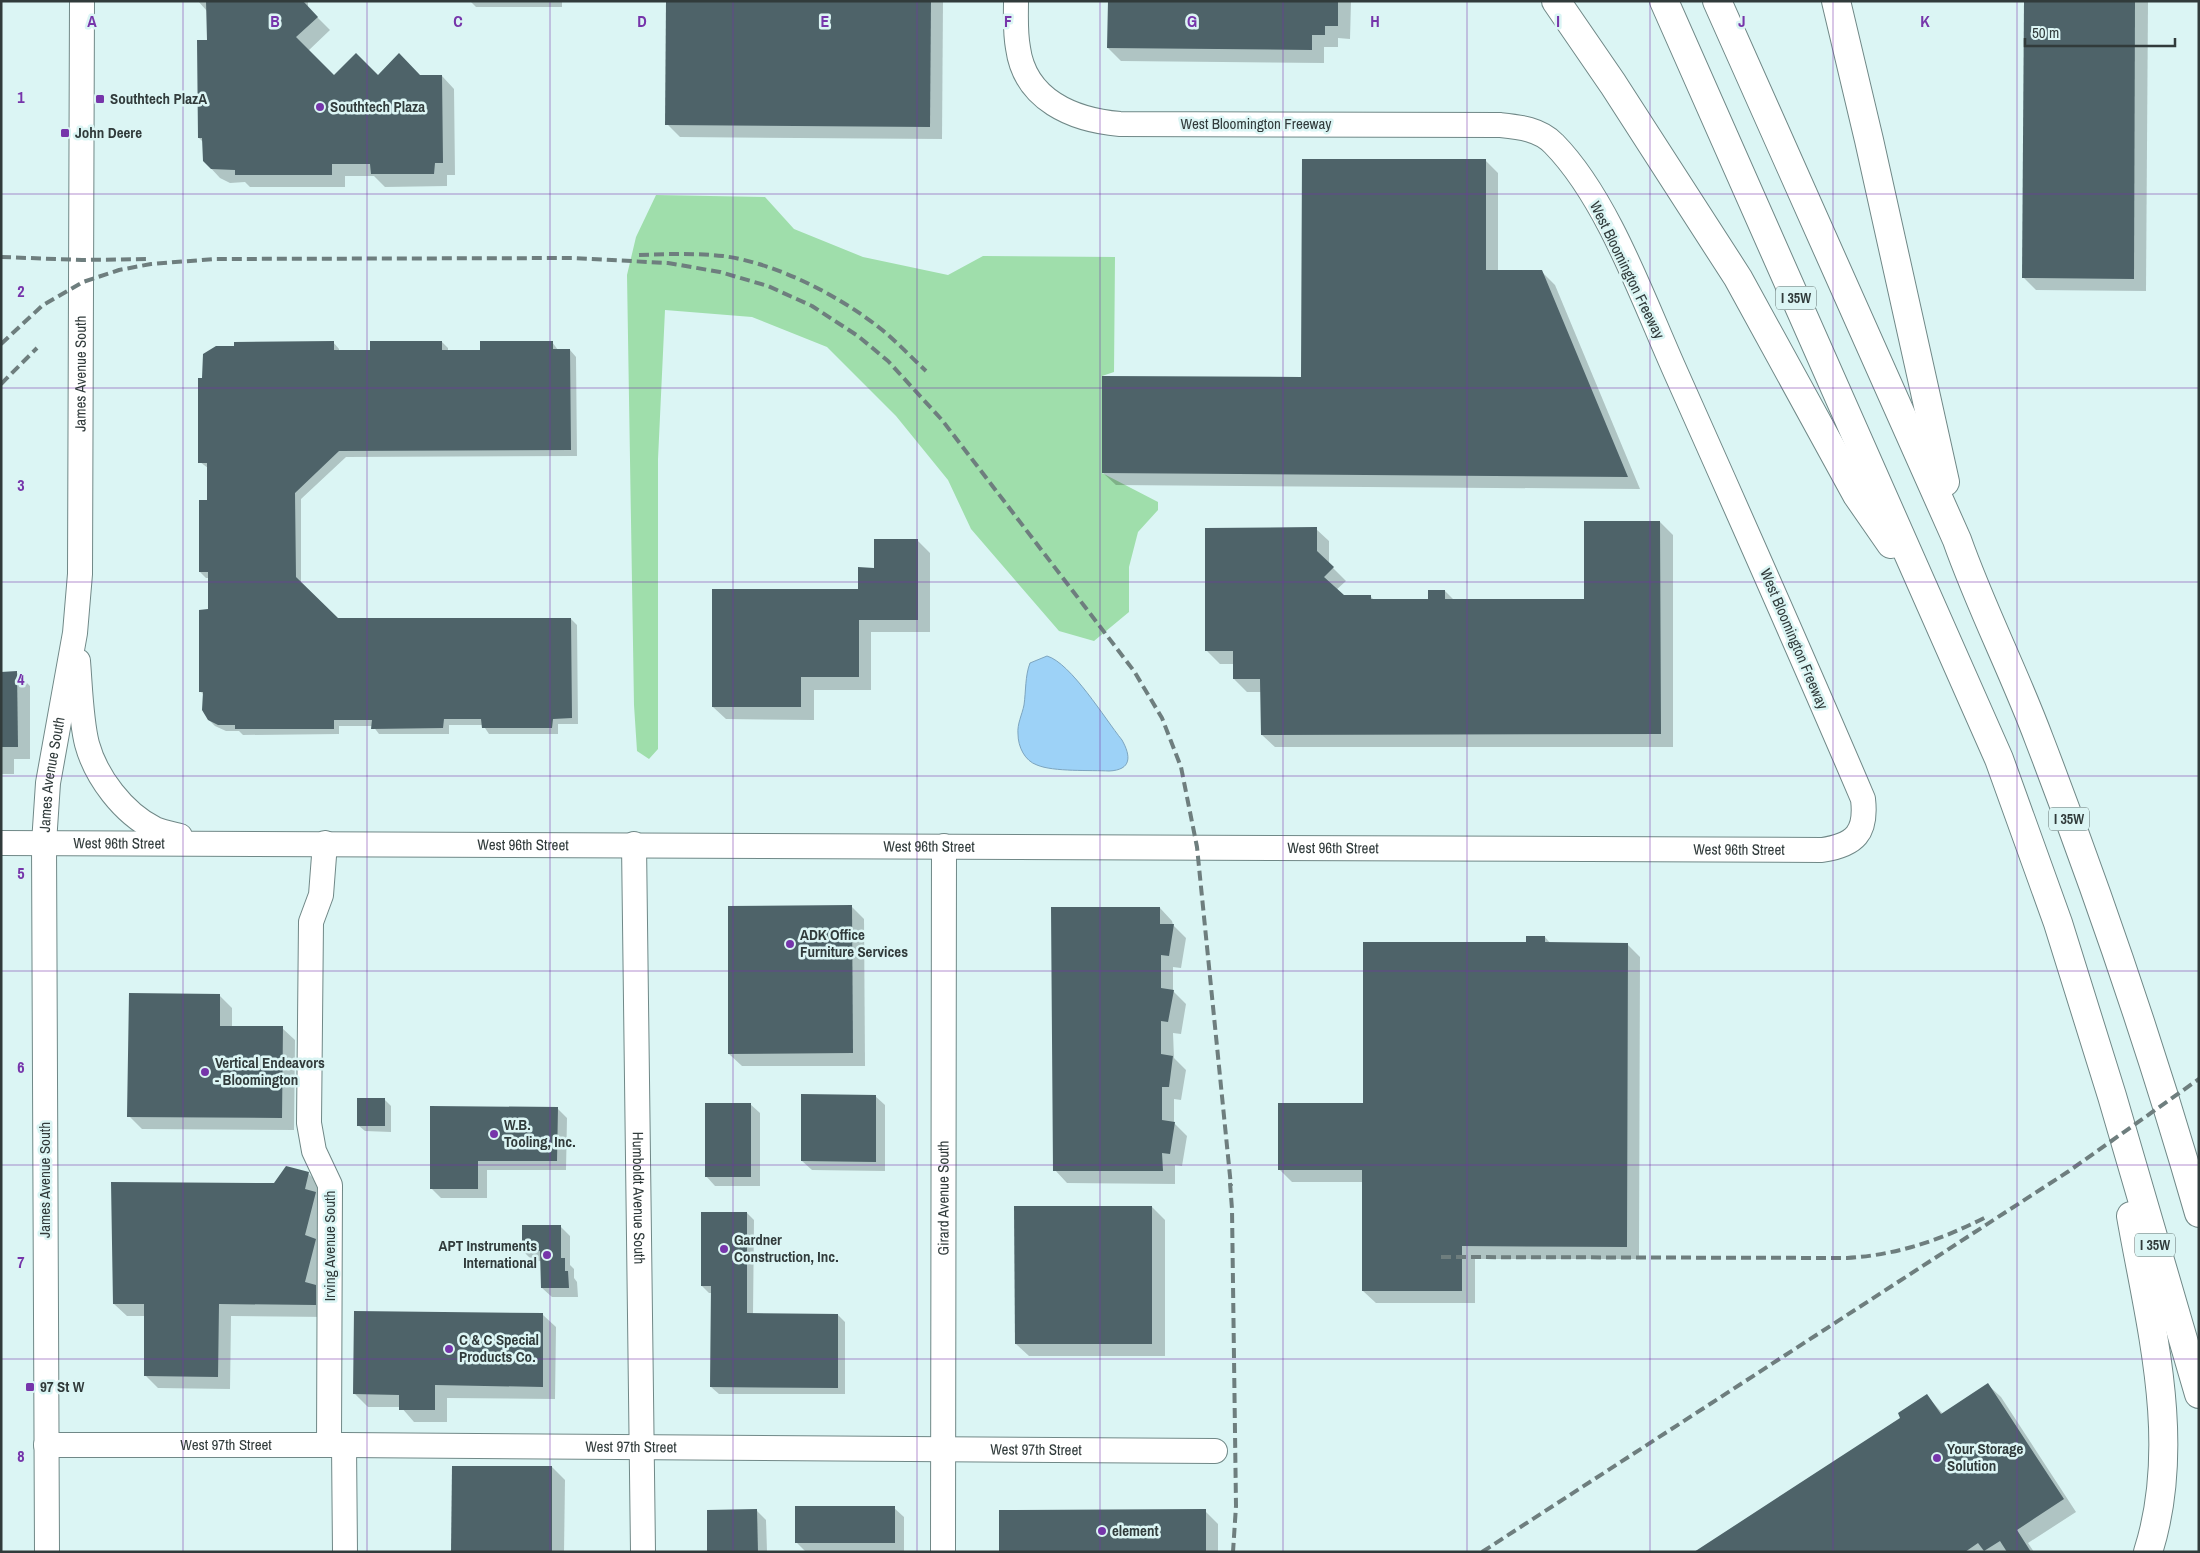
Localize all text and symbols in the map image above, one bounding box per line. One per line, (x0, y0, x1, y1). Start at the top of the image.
text: A (87, 10, 97, 32)
text: B (270, 10, 280, 32)
text: C (453, 10, 463, 32)
text: D (637, 10, 647, 32)
text: E (821, 10, 830, 32)
text: F (1004, 10, 1012, 32)
text: G (1187, 10, 1197, 32)
text: H (1370, 10, 1380, 32)
text: I (1556, 10, 1560, 32)
text: J (1738, 10, 1746, 32)
text: K (1920, 10, 1930, 32)
scale bar (2025, 15, 2175, 47)
text: 50 m (2032, 22, 2059, 43)
text: 1 (17, 86, 25, 108)
place label: Southtech PlazA (110, 88, 207, 109)
marker: Southtech PlazA (94, 93, 106, 105)
place label: Southtech Plaza (330, 96, 425, 117)
marker: Southtech Plaza (314, 101, 326, 113)
street label: West Bloomington Freeway (1181, 113, 1332, 134)
place label: John Deere (75, 122, 142, 143)
marker: John Deere (59, 127, 71, 139)
street label: West Bloomington Freeway (1585, 197, 1670, 343)
text: 2 (17, 280, 25, 302)
road number: I 35W (1776, 286, 1816, 310)
street label: James Avenue South (69, 316, 91, 432)
text: 3 (17, 474, 25, 496)
street label: West Bloomington Freeway (1755, 565, 1834, 713)
text: 4 (17, 668, 25, 690)
street label: James Avenue South (34, 715, 70, 833)
road number: I 35W (2049, 808, 2089, 831)
street label: West 96th Street (73, 832, 165, 854)
street label: West 96th Street (477, 834, 569, 855)
street label: West 96th Street (883, 835, 975, 857)
street label: West 96th Street (1287, 837, 1379, 858)
street label: West 96th Street (1693, 839, 1785, 860)
text: 5 (17, 862, 25, 884)
place label: ADK Office Furniture Services (800, 924, 908, 962)
marker: ADK Office Furniture Services (784, 938, 796, 950)
place label: Vertical Endeavors - Bloomington (215, 1052, 325, 1090)
text: 6 (17, 1056, 25, 1078)
marker: Vertical Endeavors - Bloomington (199, 1066, 211, 1078)
place label: W.B. Tooling, Inc. (504, 1114, 576, 1152)
street label: James Avenue South (34, 1122, 55, 1238)
marker: W.B. Tooling, Inc. (488, 1128, 500, 1140)
street label: Humboldt Avenue South (628, 1132, 650, 1264)
street label: Girard Avenue South (932, 1141, 954, 1255)
street label: Irving Avenue South (319, 1191, 340, 1301)
place label: Gardner Construction, Inc. (734, 1229, 839, 1267)
road number: I 35W (2135, 1234, 2175, 1256)
place label: APT Instruments International (439, 1235, 537, 1273)
marker: Gardner Construction, Inc. (718, 1243, 730, 1255)
marker: APT Instruments International (541, 1249, 553, 1261)
text: 7 (17, 1251, 25, 1273)
place label: C & C Special Products Co. (459, 1329, 539, 1367)
marker: C & C Special Products Co. (443, 1343, 455, 1355)
place label: 97 St W (40, 1376, 85, 1397)
marker: 97 St W (24, 1381, 36, 1393)
street label: West 97th Street (180, 1434, 272, 1455)
street label: West 97th Street (585, 1436, 677, 1457)
street label: West 97th Street (990, 1438, 1082, 1460)
place label: Your Storage Solution (1947, 1438, 2023, 1476)
text: 8 (17, 1445, 25, 1467)
marker: Your Storage Solution (1931, 1452, 1943, 1464)
place label: element (1112, 1520, 1159, 1541)
marker: element (1096, 1525, 1108, 1537)

